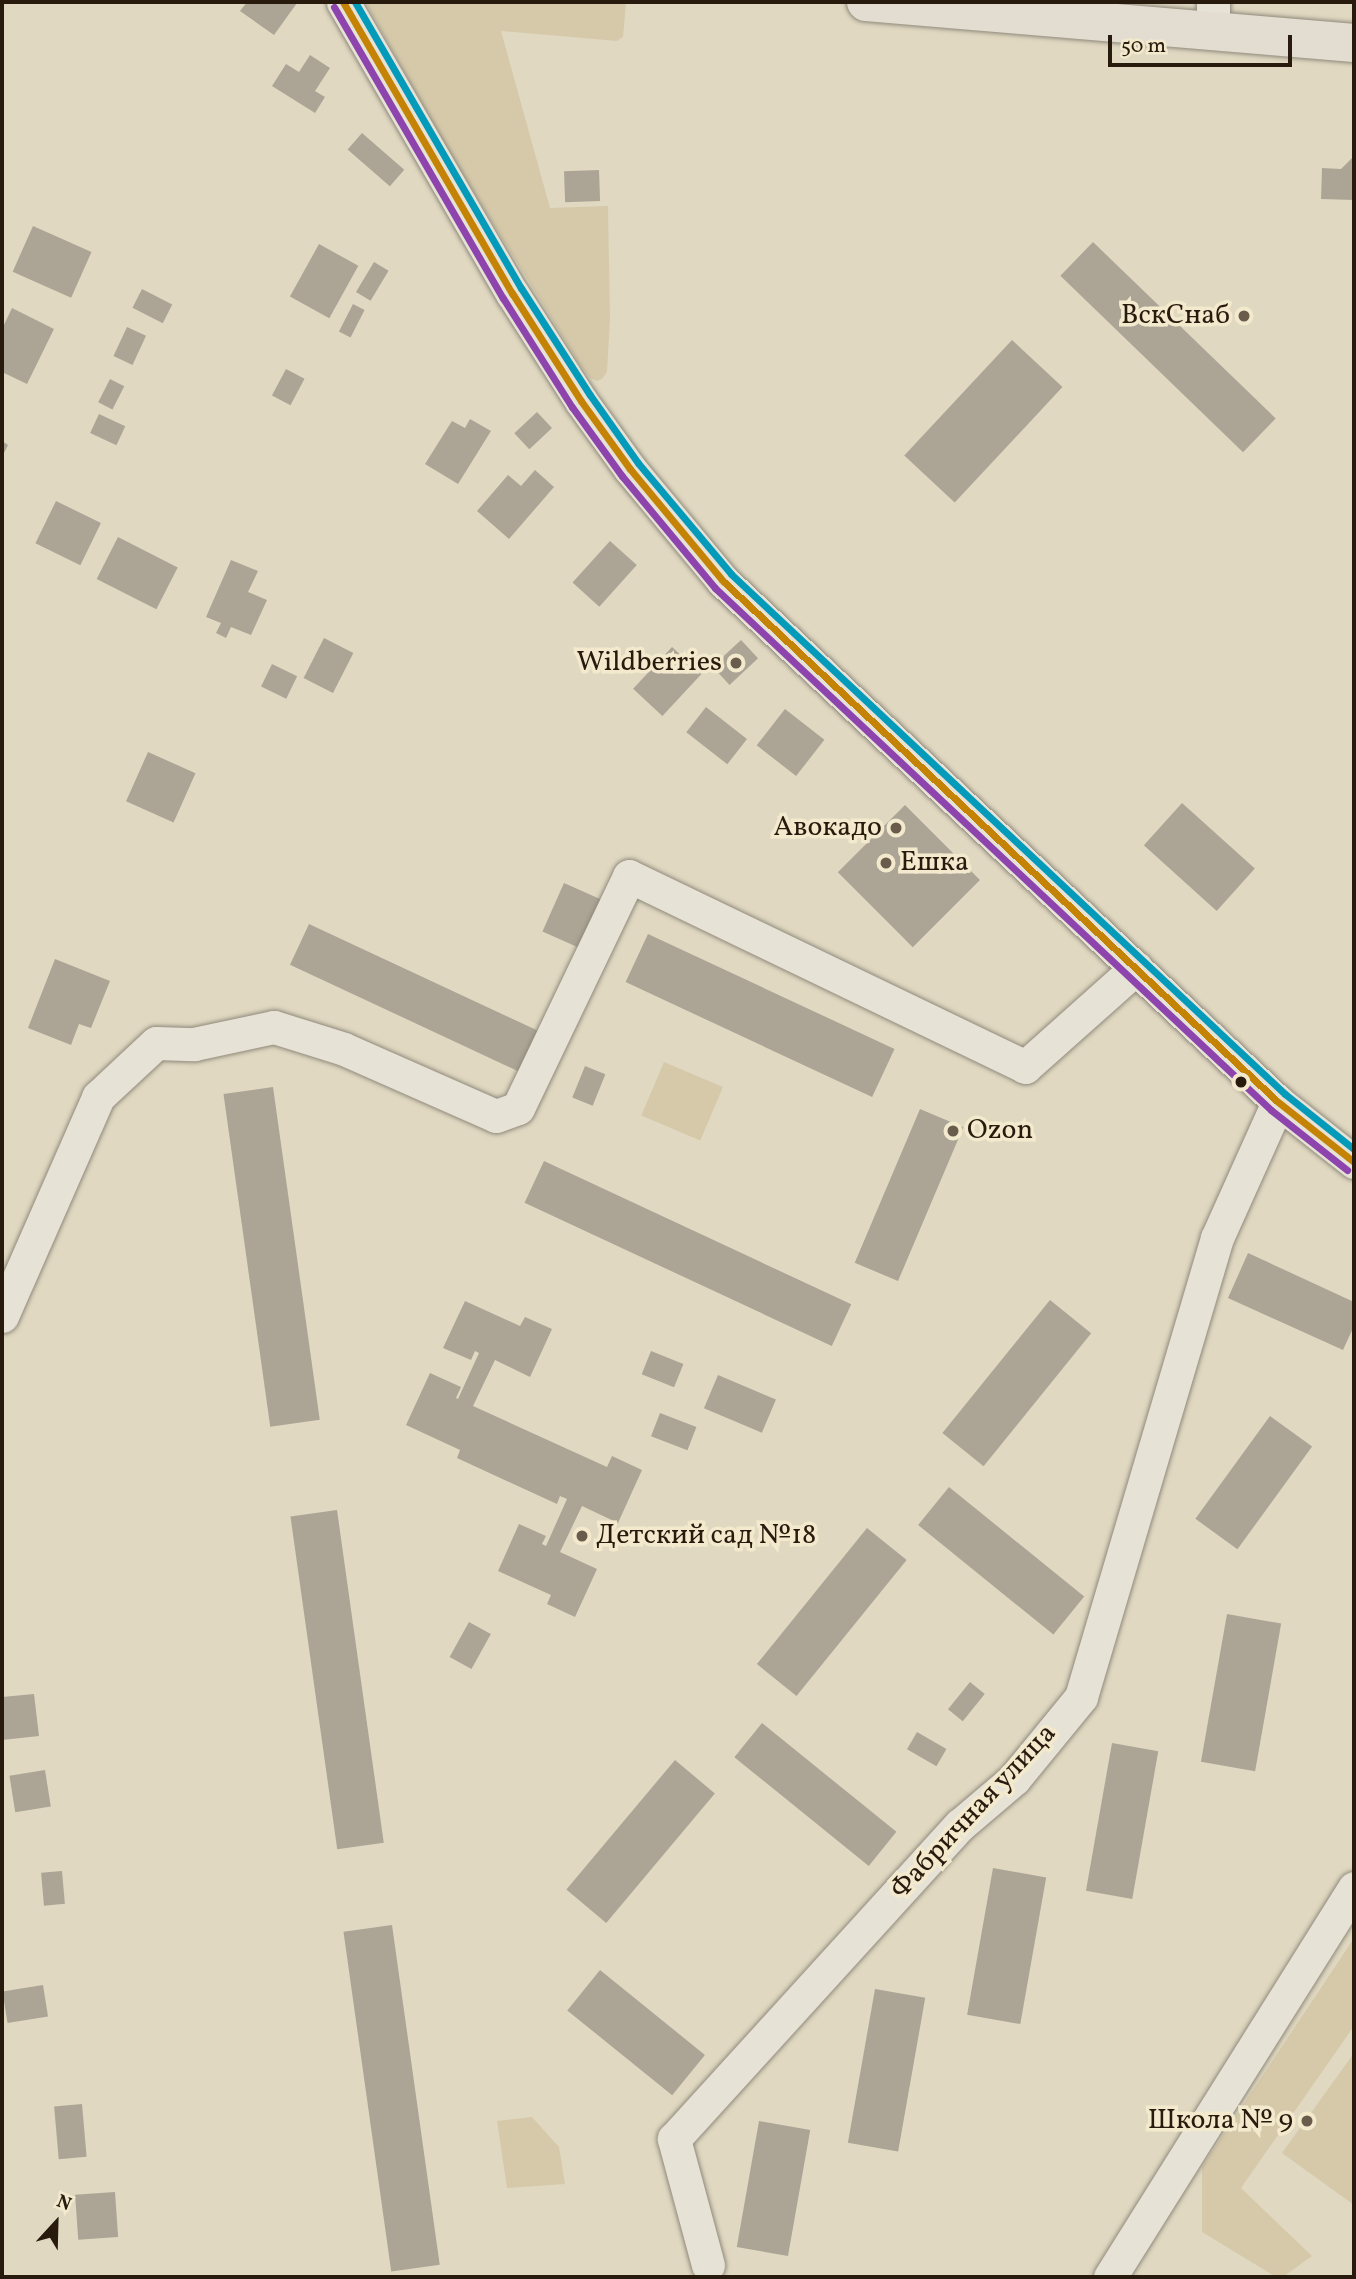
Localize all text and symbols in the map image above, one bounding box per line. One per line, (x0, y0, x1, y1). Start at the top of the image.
scale bar (1111, 21, 1295, 65)
text: 50 m (1121, 32, 1166, 61)
place label: ВскСнаб (1121, 299, 1230, 333)
marker: ВскСнаб (1236, 308, 1252, 324)
place label: Wildberries (576, 646, 722, 680)
marker: Wildberries (728, 655, 744, 671)
place label: Авокадо (774, 811, 882, 845)
marker: Авокадо (888, 820, 904, 836)
place label: Ешка (900, 846, 969, 880)
marker: Ешка (878, 855, 894, 871)
unlabelled marker (1234, 1075, 1248, 1089)
place label: Ozon (967, 1114, 1033, 1148)
marker: Ozon (945, 1123, 961, 1139)
place label: Детский сад №18 (596, 1519, 816, 1553)
marker: Детский сад №18 (574, 1528, 590, 1544)
street label: Фабричная улица (884, 1717, 1064, 1907)
place label: Школа № 9 (1148, 2104, 1293, 2138)
marker: Школа № 9 (1299, 2113, 1315, 2129)
north arrow (21, 2188, 91, 2258)
text: N (53, 2189, 75, 2218)

